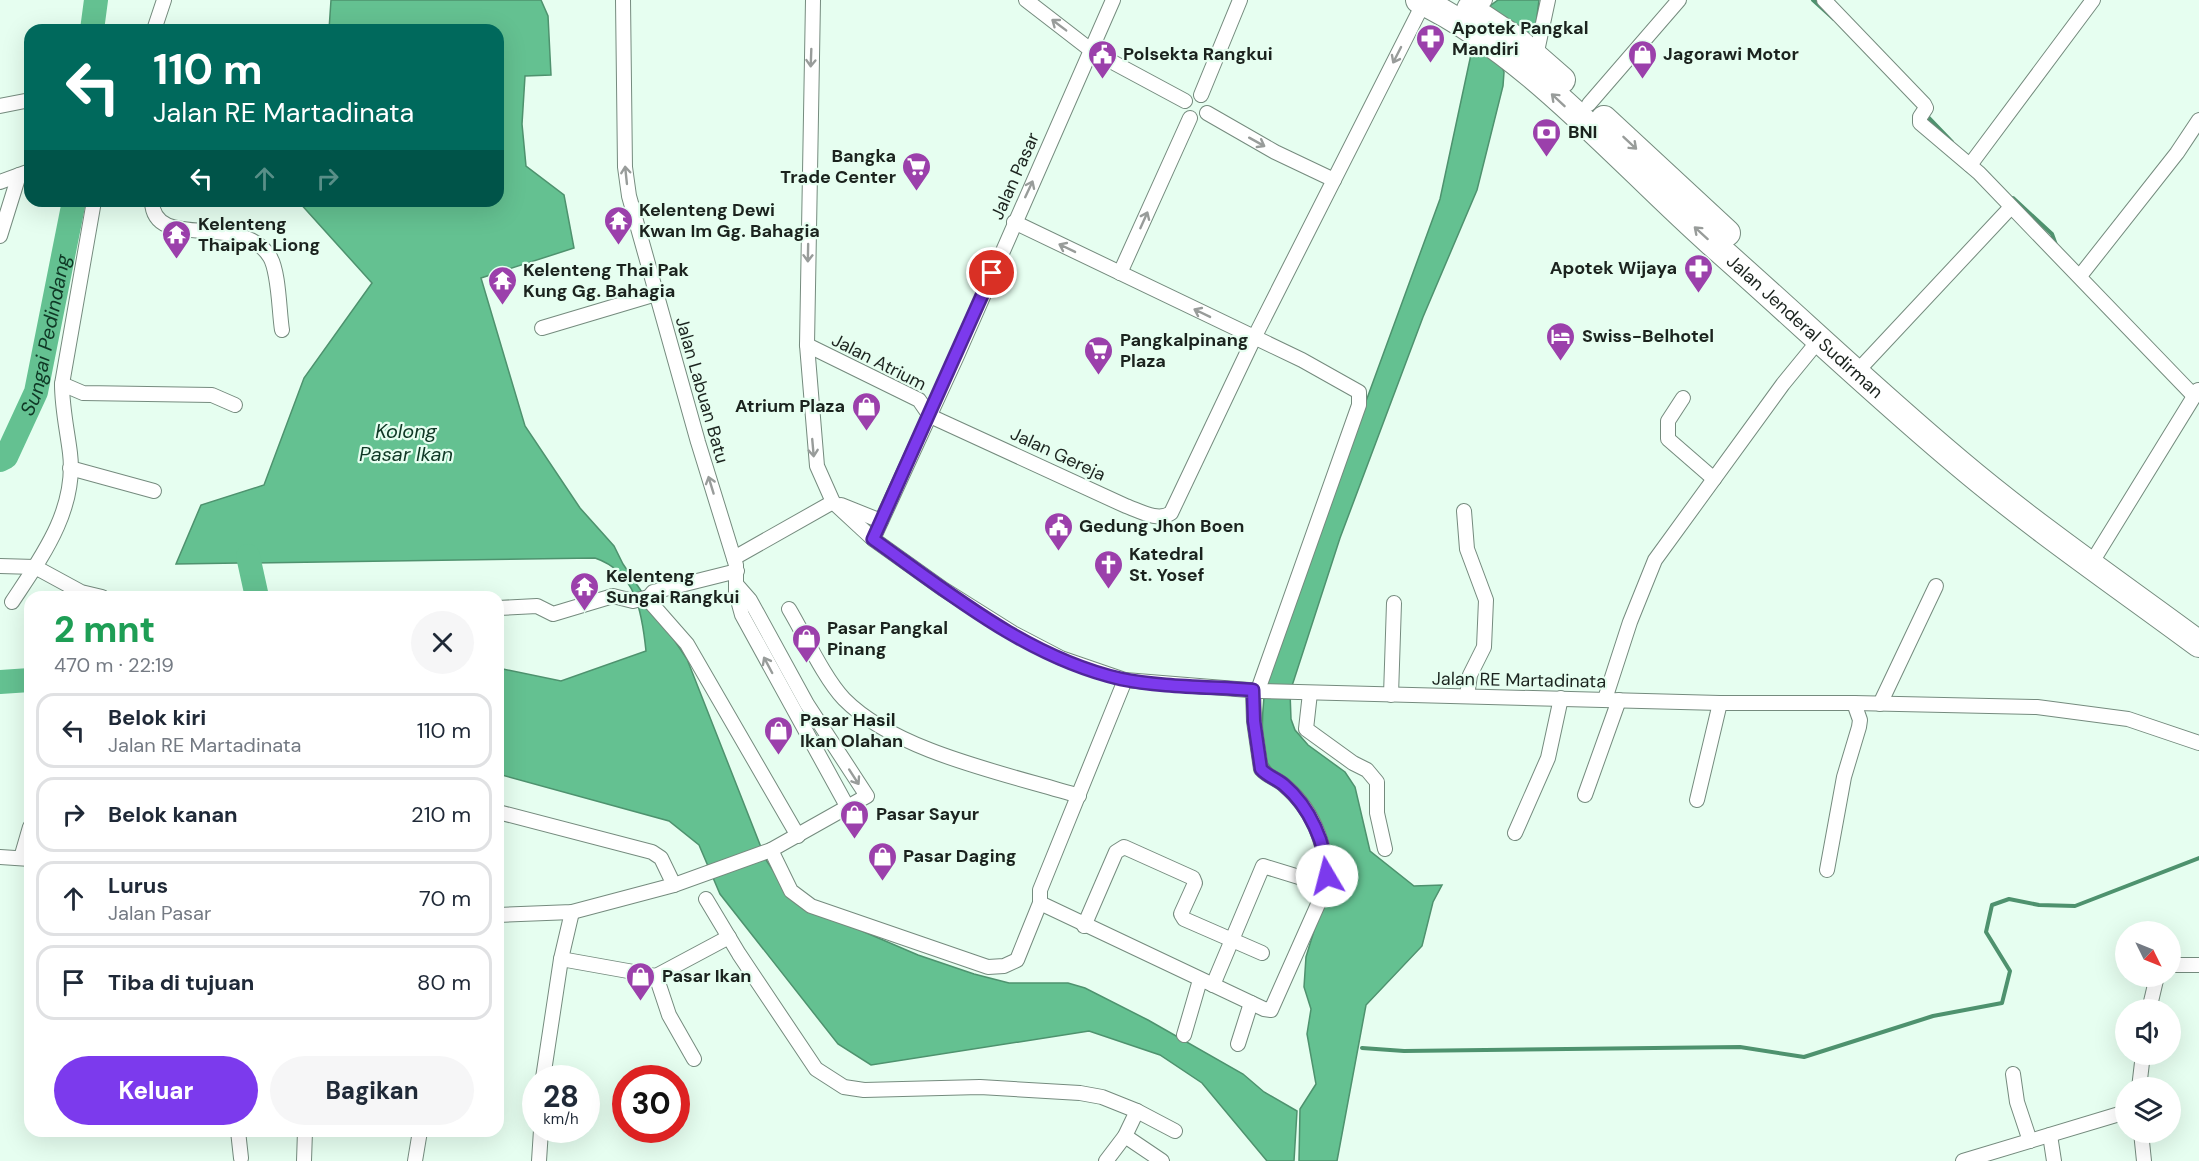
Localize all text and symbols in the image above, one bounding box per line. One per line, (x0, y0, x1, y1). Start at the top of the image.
place label: Apotek Pangkal Mandiri (1452, 16, 1588, 61)
one-way arrow (1051, 19, 1067, 32)
pharmacy icon: Apotek Pangkal Mandiri (1415, 22, 1447, 64)
public building icon: Polsekta Rangkui (1086, 38, 1118, 80)
shop icon: Jagorawi Motor (1626, 38, 1658, 80)
text: 110 m (153, 42, 263, 97)
place label: Polsekta Rangkui (1123, 42, 1273, 66)
place label: Jagorawi Motor (1663, 42, 1799, 66)
one-way arrow (1391, 45, 1403, 63)
icon: left (54, 48, 132, 126)
one-way arrow (805, 48, 817, 68)
one-way arrow (1551, 93, 1566, 107)
text: Jalan RE Martadinata (153, 95, 414, 130)
bank icon: BNI (1531, 116, 1563, 158)
place label: BNI (1568, 120, 1598, 144)
street label: Jalan Pasar (985, 128, 1045, 223)
one-way arrow (1623, 136, 1638, 150)
one-way arrow (1248, 137, 1266, 148)
place label: Bangka Trade Center (780, 144, 896, 189)
supermarket icon: Bangka Trade Center (901, 150, 933, 192)
icon: left (185, 162, 218, 195)
icon: ahead (248, 162, 281, 195)
icon: right (311, 162, 344, 195)
one-way arrow (620, 166, 631, 186)
one-way arrow (1024, 180, 1035, 199)
place label: Kelenteng Dewi Kwan Im Gg. Bahagia (639, 198, 820, 243)
temple icon: Kelenteng Dewi Kwan Im Gg. Bahagia (602, 204, 634, 246)
one-way arrow (1139, 211, 1150, 229)
place label: Kelenteng Thaipak Liong (198, 212, 320, 257)
temple icon: Kelenteng Thaipak Liong (161, 218, 193, 260)
one-way arrow (1694, 226, 1709, 240)
one-way arrow (1059, 241, 1077, 253)
one-way arrow (802, 243, 813, 263)
pin (966, 247, 1017, 298)
street label: Jalan Jenderal Sudirman (1721, 249, 1888, 404)
water label: Sungai Pedindang (14, 251, 76, 420)
pharmacy icon: Apotek Wijaya (1682, 252, 1714, 294)
icon: arrive (975, 256, 1008, 289)
place label: Apotek Wijaya (1550, 256, 1677, 280)
place label: Kelenteng Thai Pak Kung Gg. Bahagia (523, 258, 690, 303)
temple icon: Kelenteng Thai Pak Kung Gg. Bahagia (486, 264, 518, 306)
one-way arrow (1194, 306, 1212, 318)
street label: Jalan Labuan Batu (670, 314, 734, 466)
hotel icon: Swiss-Belhotel (1545, 320, 1577, 362)
place label: Swiss-Belhotel (1582, 324, 1714, 348)
street label: Jalan Atrium (828, 328, 930, 396)
place label: Pangkalpinang Plaza (1120, 328, 1248, 373)
supermarket icon: Pangkalpinang Plaza (1083, 334, 1115, 376)
shop icon: Atrium Plaza (850, 390, 882, 432)
place label: Atrium Plaza (735, 394, 845, 418)
water label: Kolong Pasar Ikan (359, 418, 453, 467)
street label: Jalan Gereja (1007, 422, 1109, 486)
one-way arrow (808, 438, 819, 458)
one-way arrow (705, 476, 716, 495)
public building icon: Gedung Jhon Boen (1042, 510, 1074, 552)
place label: Gedung Jhon Boen (1079, 514, 1244, 538)
place label: Katedral St. Yosef (1129, 542, 1204, 587)
church icon: Katedral St. Yosef (1092, 548, 1124, 590)
place label: Kelenteng Sungai Rangkui (606, 564, 739, 609)
temple icon: Kelenteng Sungai Rangkui (569, 570, 601, 612)
text: 2 mnt (54, 606, 155, 653)
button: close (411, 611, 474, 674)
place label: Pasar Pangkal Pinang (827, 616, 948, 661)
shop icon: Pasar Pangkal Pinang (790, 622, 822, 664)
text: 470 m · 22:19 (54, 652, 174, 678)
one-way arrow (762, 657, 773, 675)
street label: Jalan RE Martadinata (1432, 666, 1606, 694)
text: Belok kiri (108, 703, 206, 732)
place label: Pasar Hasil Ikan Olahan (800, 708, 903, 753)
icon: left (57, 714, 90, 747)
shop icon: Pasar Hasil Ikan Olahan (763, 714, 795, 756)
text: 110 m (417, 716, 471, 745)
text: Jalan RE Martadinata (108, 732, 302, 758)
one-way arrow (849, 768, 861, 785)
icon: right (57, 798, 90, 831)
shop icon: Pasar Sayur (839, 798, 871, 840)
text: Belok kanan (108, 800, 238, 829)
text: 210 m (411, 800, 471, 829)
place label: Pasar Sayur (876, 802, 979, 826)
shop icon: Pasar Daging (866, 840, 898, 882)
place label: Pasar Daging (903, 844, 1017, 868)
position arrow (1295, 844, 1359, 908)
text: Lurus (108, 871, 168, 900)
icon: ahead (57, 882, 90, 915)
text: 70 m (419, 884, 471, 913)
text: Jalan Pasar (108, 900, 211, 926)
north arrow (2115, 921, 2181, 987)
map controls (2115, 921, 2181, 1143)
shop icon: Pasar Ikan (625, 960, 657, 1002)
place label: Pasar Ikan (662, 964, 751, 988)
icon: arrive (57, 966, 90, 999)
text: Tiba di tujuan (108, 968, 254, 997)
text: 80 m (417, 968, 471, 997)
button: sound (2115, 999, 2181, 1065)
button: Keluar (54, 1056, 258, 1125)
button: Bagikan (270, 1056, 474, 1125)
speed limit sign: 30 (612, 1065, 690, 1143)
text: 28 (543, 1077, 579, 1116)
button: layers (2115, 1077, 2181, 1143)
text: km/h (543, 1109, 579, 1129)

